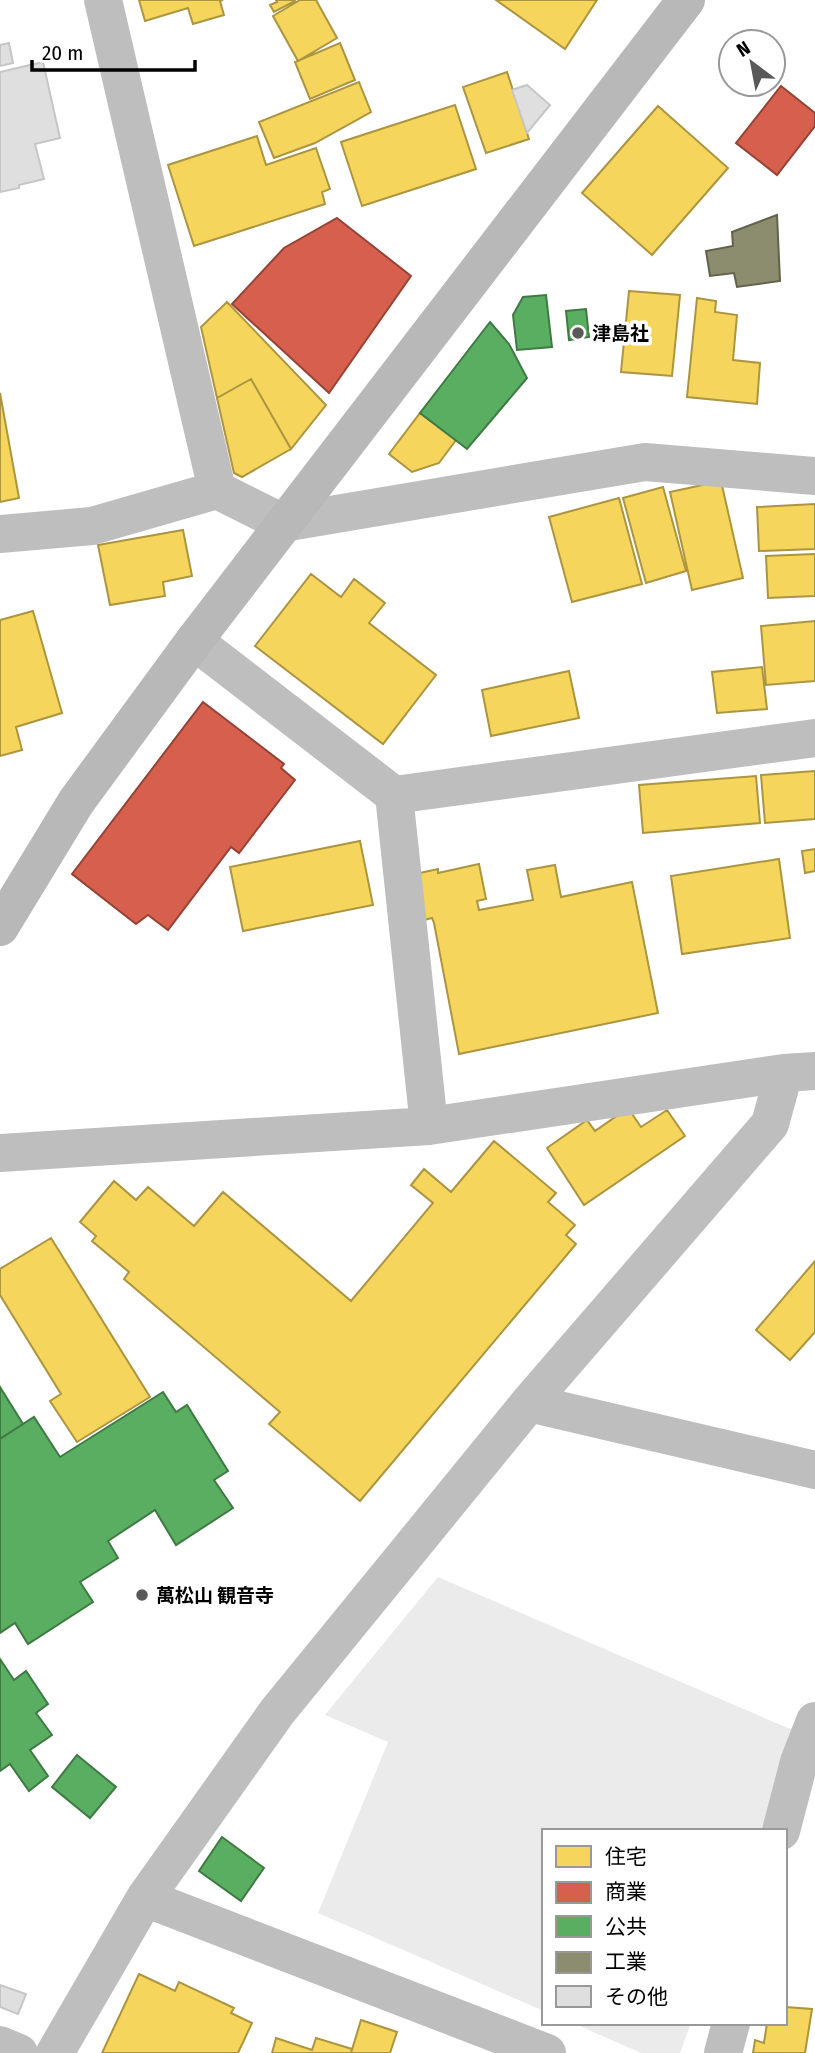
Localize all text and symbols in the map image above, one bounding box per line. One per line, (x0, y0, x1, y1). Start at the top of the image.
scale bar (32, 28, 194, 72)
north arrow (717, 28, 787, 98)
text: N (732, 36, 754, 62)
text: 20 m (42, 40, 83, 66)
place label: 津島社 (592, 322, 649, 345)
marker: 津島社 (570, 325, 586, 341)
place label: 萬松山 観音寺 (156, 1584, 274, 1607)
marker: 萬松山 観音寺 (134, 1587, 150, 1603)
legend (542, 1829, 787, 2025)
text: 住宅 (605, 1844, 647, 1870)
text: 商業 (605, 1879, 647, 1905)
text: 公共 (605, 1914, 647, 1940)
text: 工業 (605, 1949, 647, 1975)
text: その他 (605, 1984, 668, 2010)

